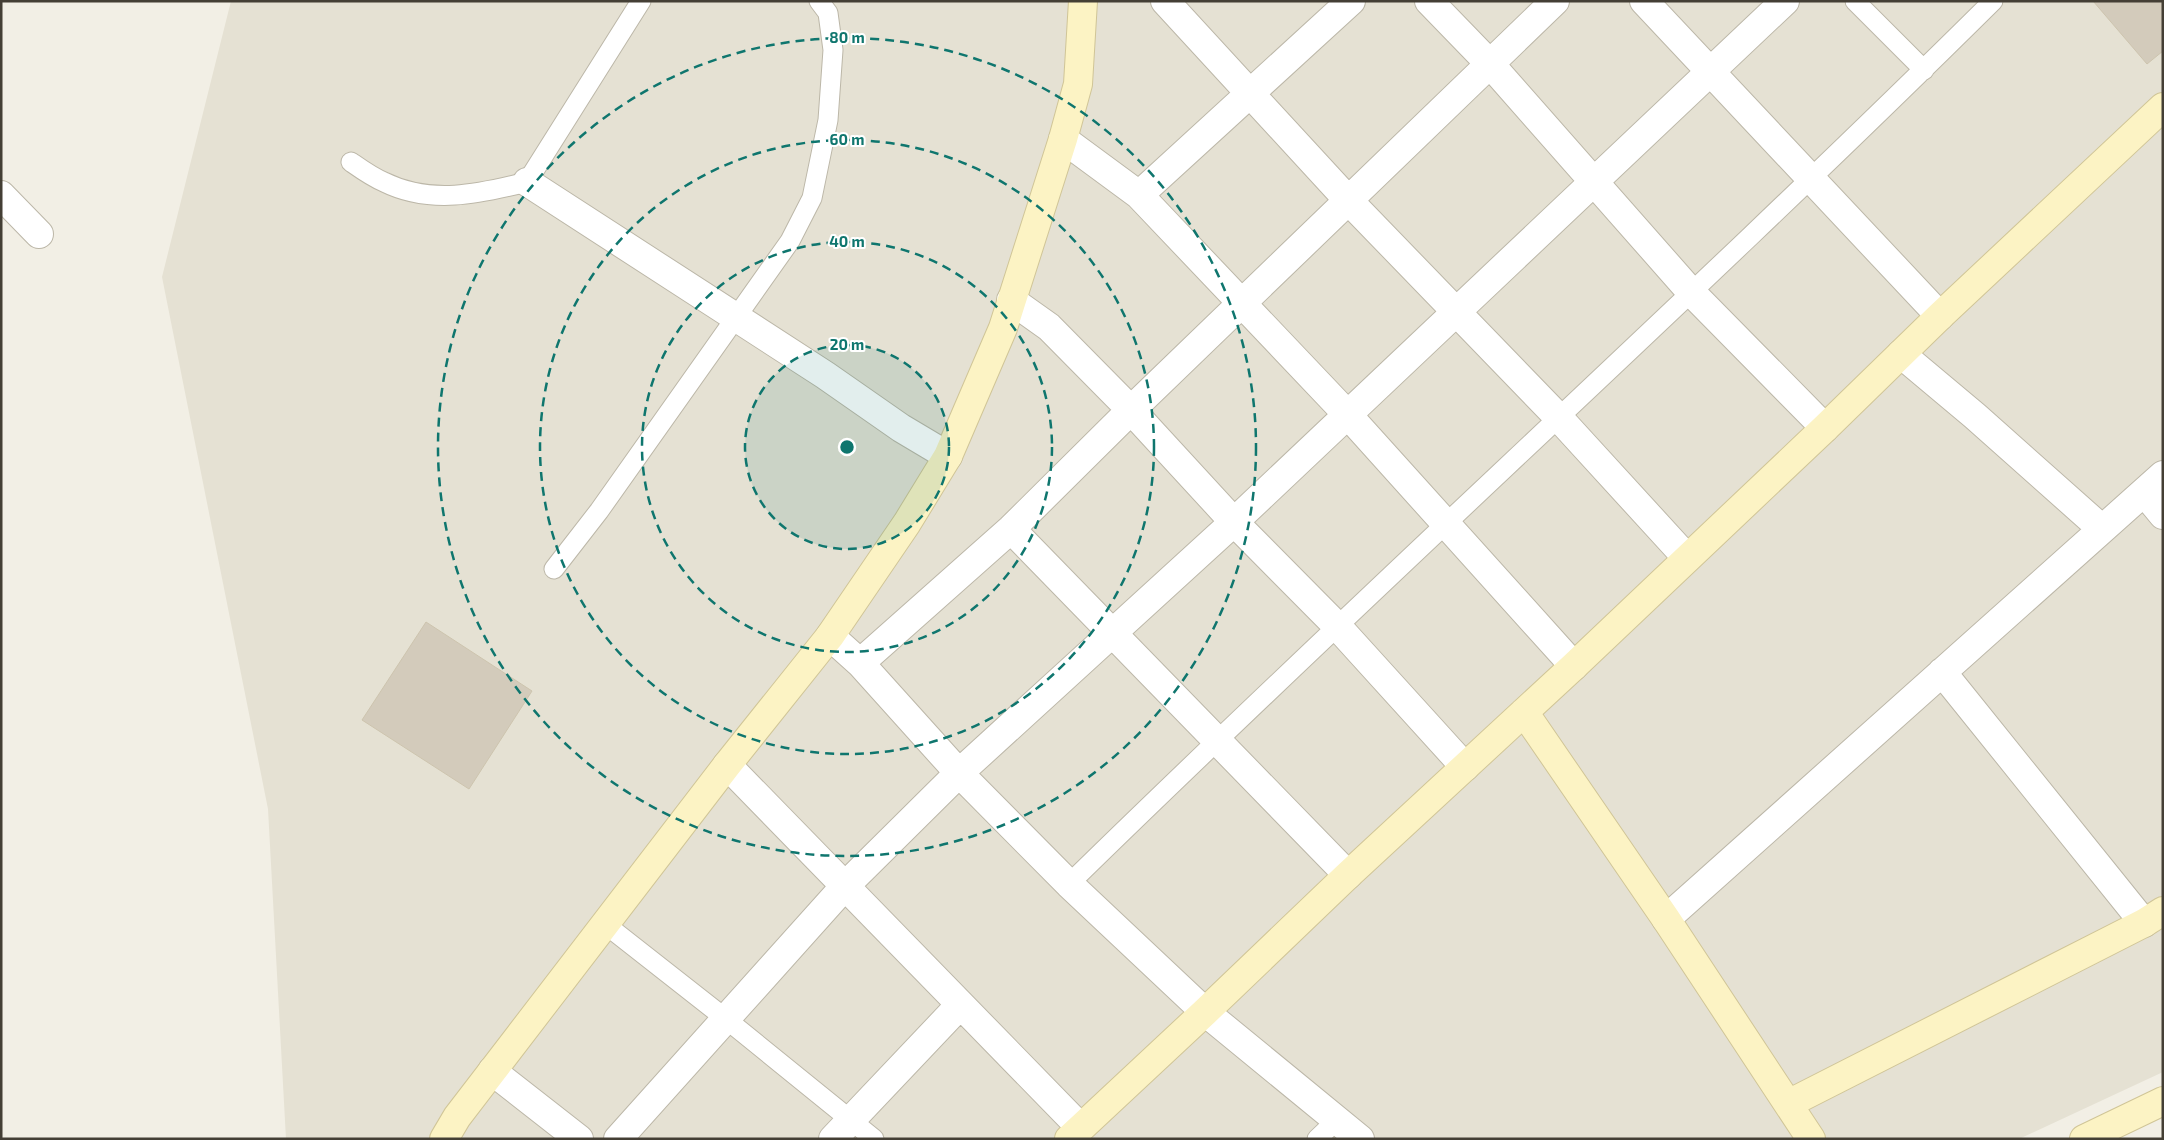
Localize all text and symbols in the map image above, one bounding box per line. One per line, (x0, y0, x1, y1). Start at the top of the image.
text: 80 m (829, 28, 865, 46)
text: 60 m (830, 130, 864, 148)
text: 40 m (829, 232, 865, 250)
text: 20 m (830, 335, 864, 353)
centre of rings (838, 438, 856, 456)

